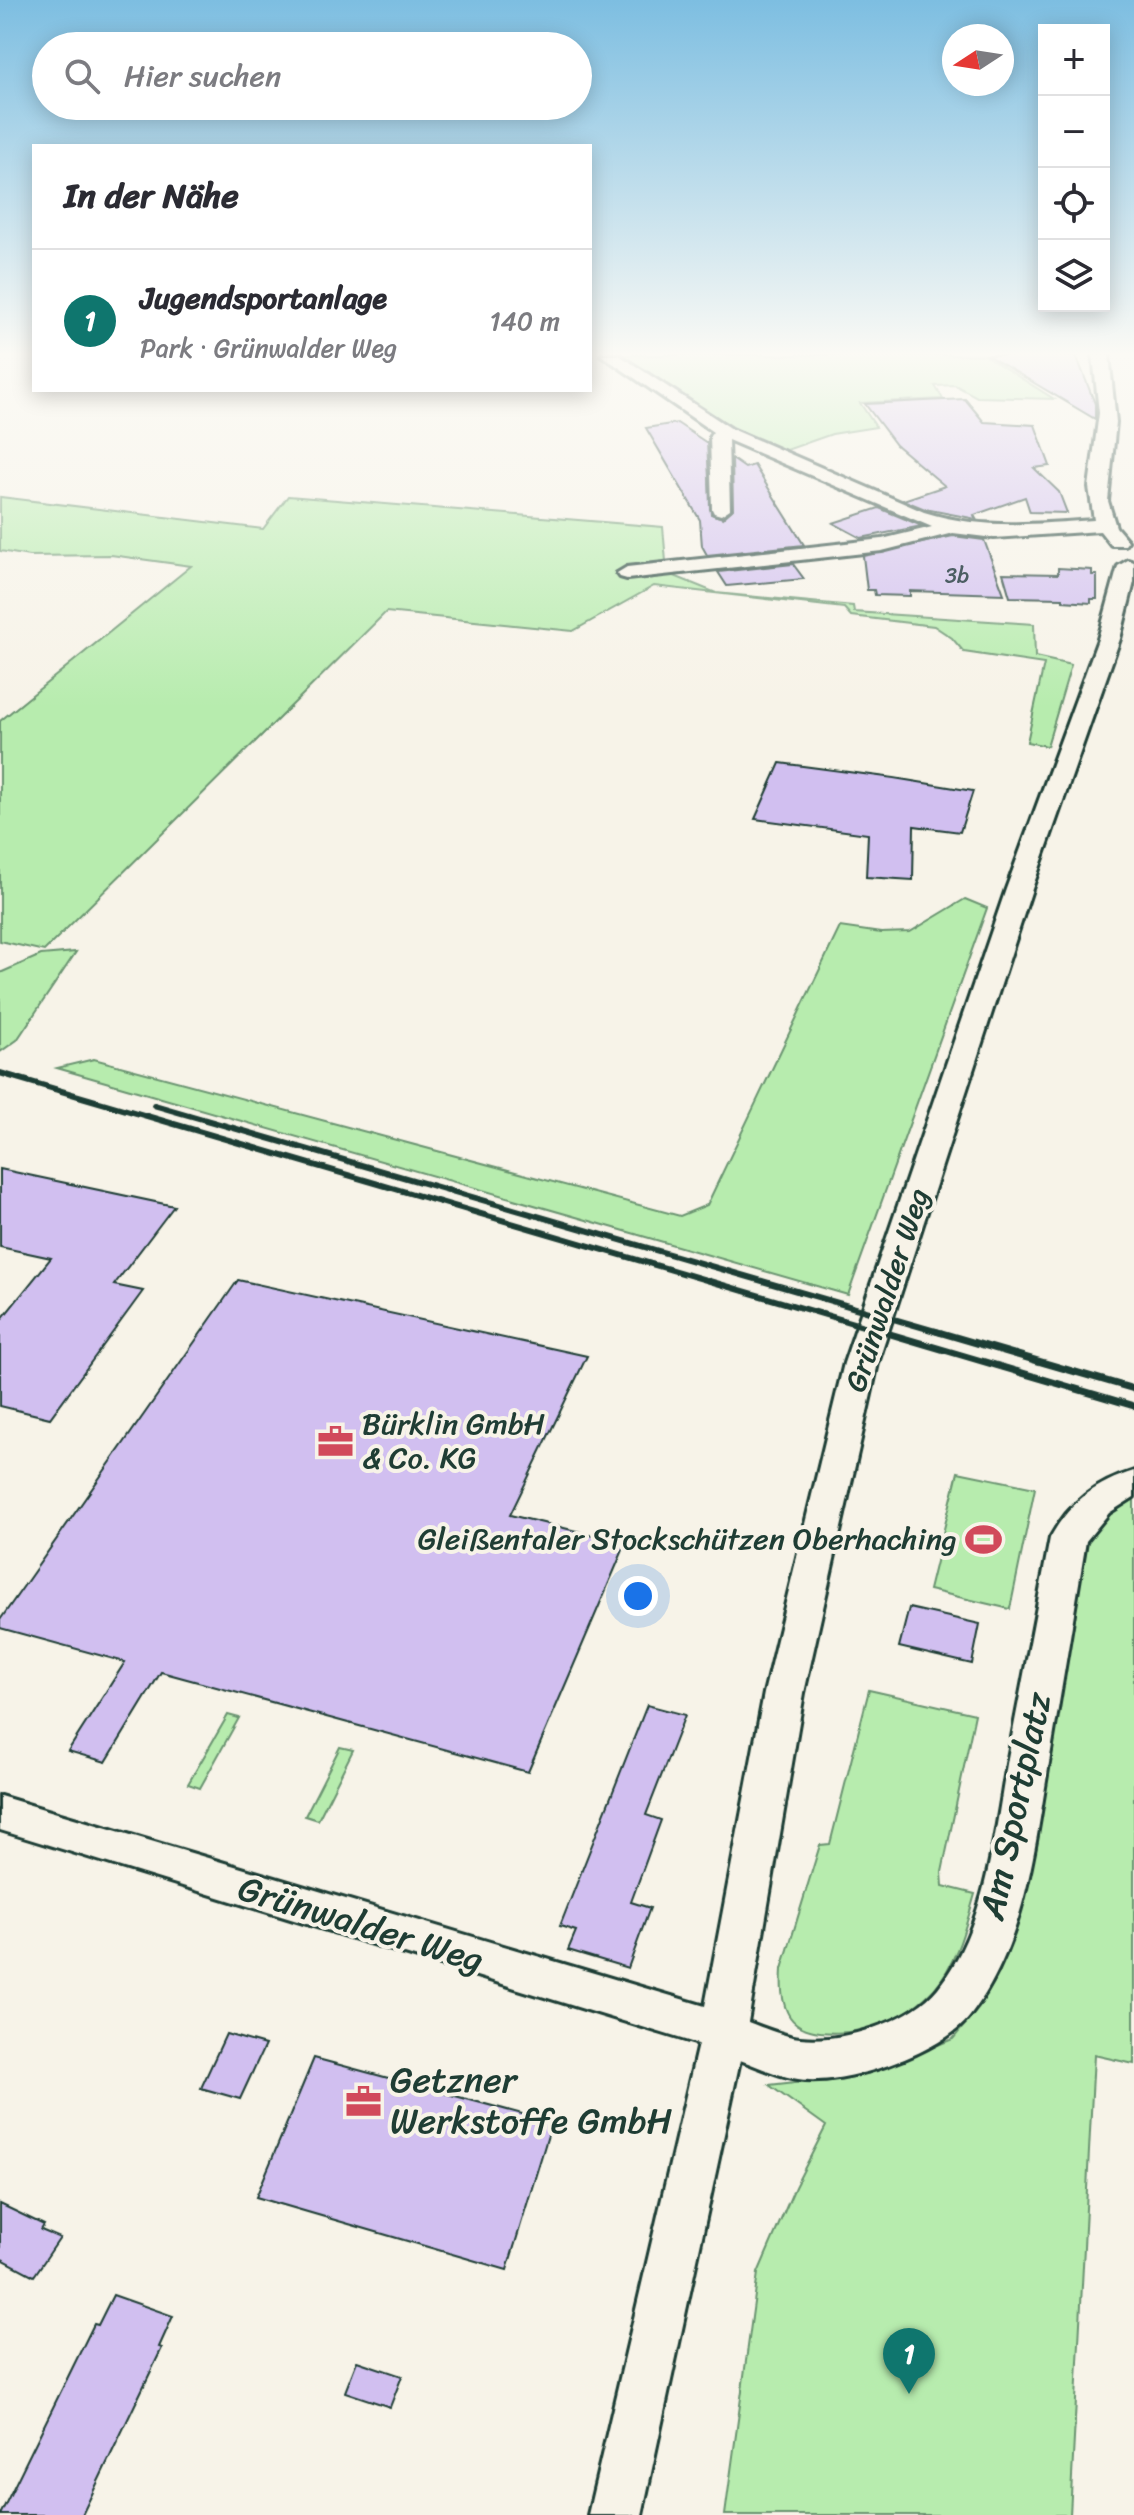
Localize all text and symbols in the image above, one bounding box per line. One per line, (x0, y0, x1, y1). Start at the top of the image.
north arrow (942, 24, 1014, 96)
map controls (1038, 24, 1110, 312)
button: + (1038, 24, 1110, 96)
search box (32, 32, 592, 120)
text: Hier suchen (124, 49, 281, 103)
icon: search (60, 54, 104, 98)
button: − (1038, 96, 1110, 168)
text: In der Nähe (64, 166, 239, 226)
button: locate (1038, 168, 1110, 240)
button: layers (1038, 240, 1110, 312)
text: Jugendsportanlage (140, 271, 387, 325)
text: 1 (84, 298, 96, 344)
text: 140 m (489, 298, 560, 344)
text: Park · Grünwalder Weg (140, 325, 397, 371)
house number: 3b (945, 556, 969, 595)
street label: Grünwalder Weg (829, 1181, 945, 1399)
place label: Bürklin GmbH & Co. KG (362, 1397, 545, 1485)
office icon: Bürklin GmbH & Co. KG (317, 1422, 355, 1460)
place label: Gleißentaler Stockschützen Oberhaching (418, 1512, 957, 1566)
sports icon: Gleißentaler Stockschützen Oberhaching (964, 1520, 1002, 1558)
your location (618, 1576, 658, 1616)
street label: Am Sportplatz (959, 1685, 1071, 1927)
street label: Grünwalder Weg (230, 1856, 492, 1992)
place label: Getzner Werkstoffe GmbH (390, 2048, 673, 2153)
office icon: Getzner Werkstoffe GmbH (345, 2082, 383, 2120)
pin: 1 (883, 2328, 935, 2394)

